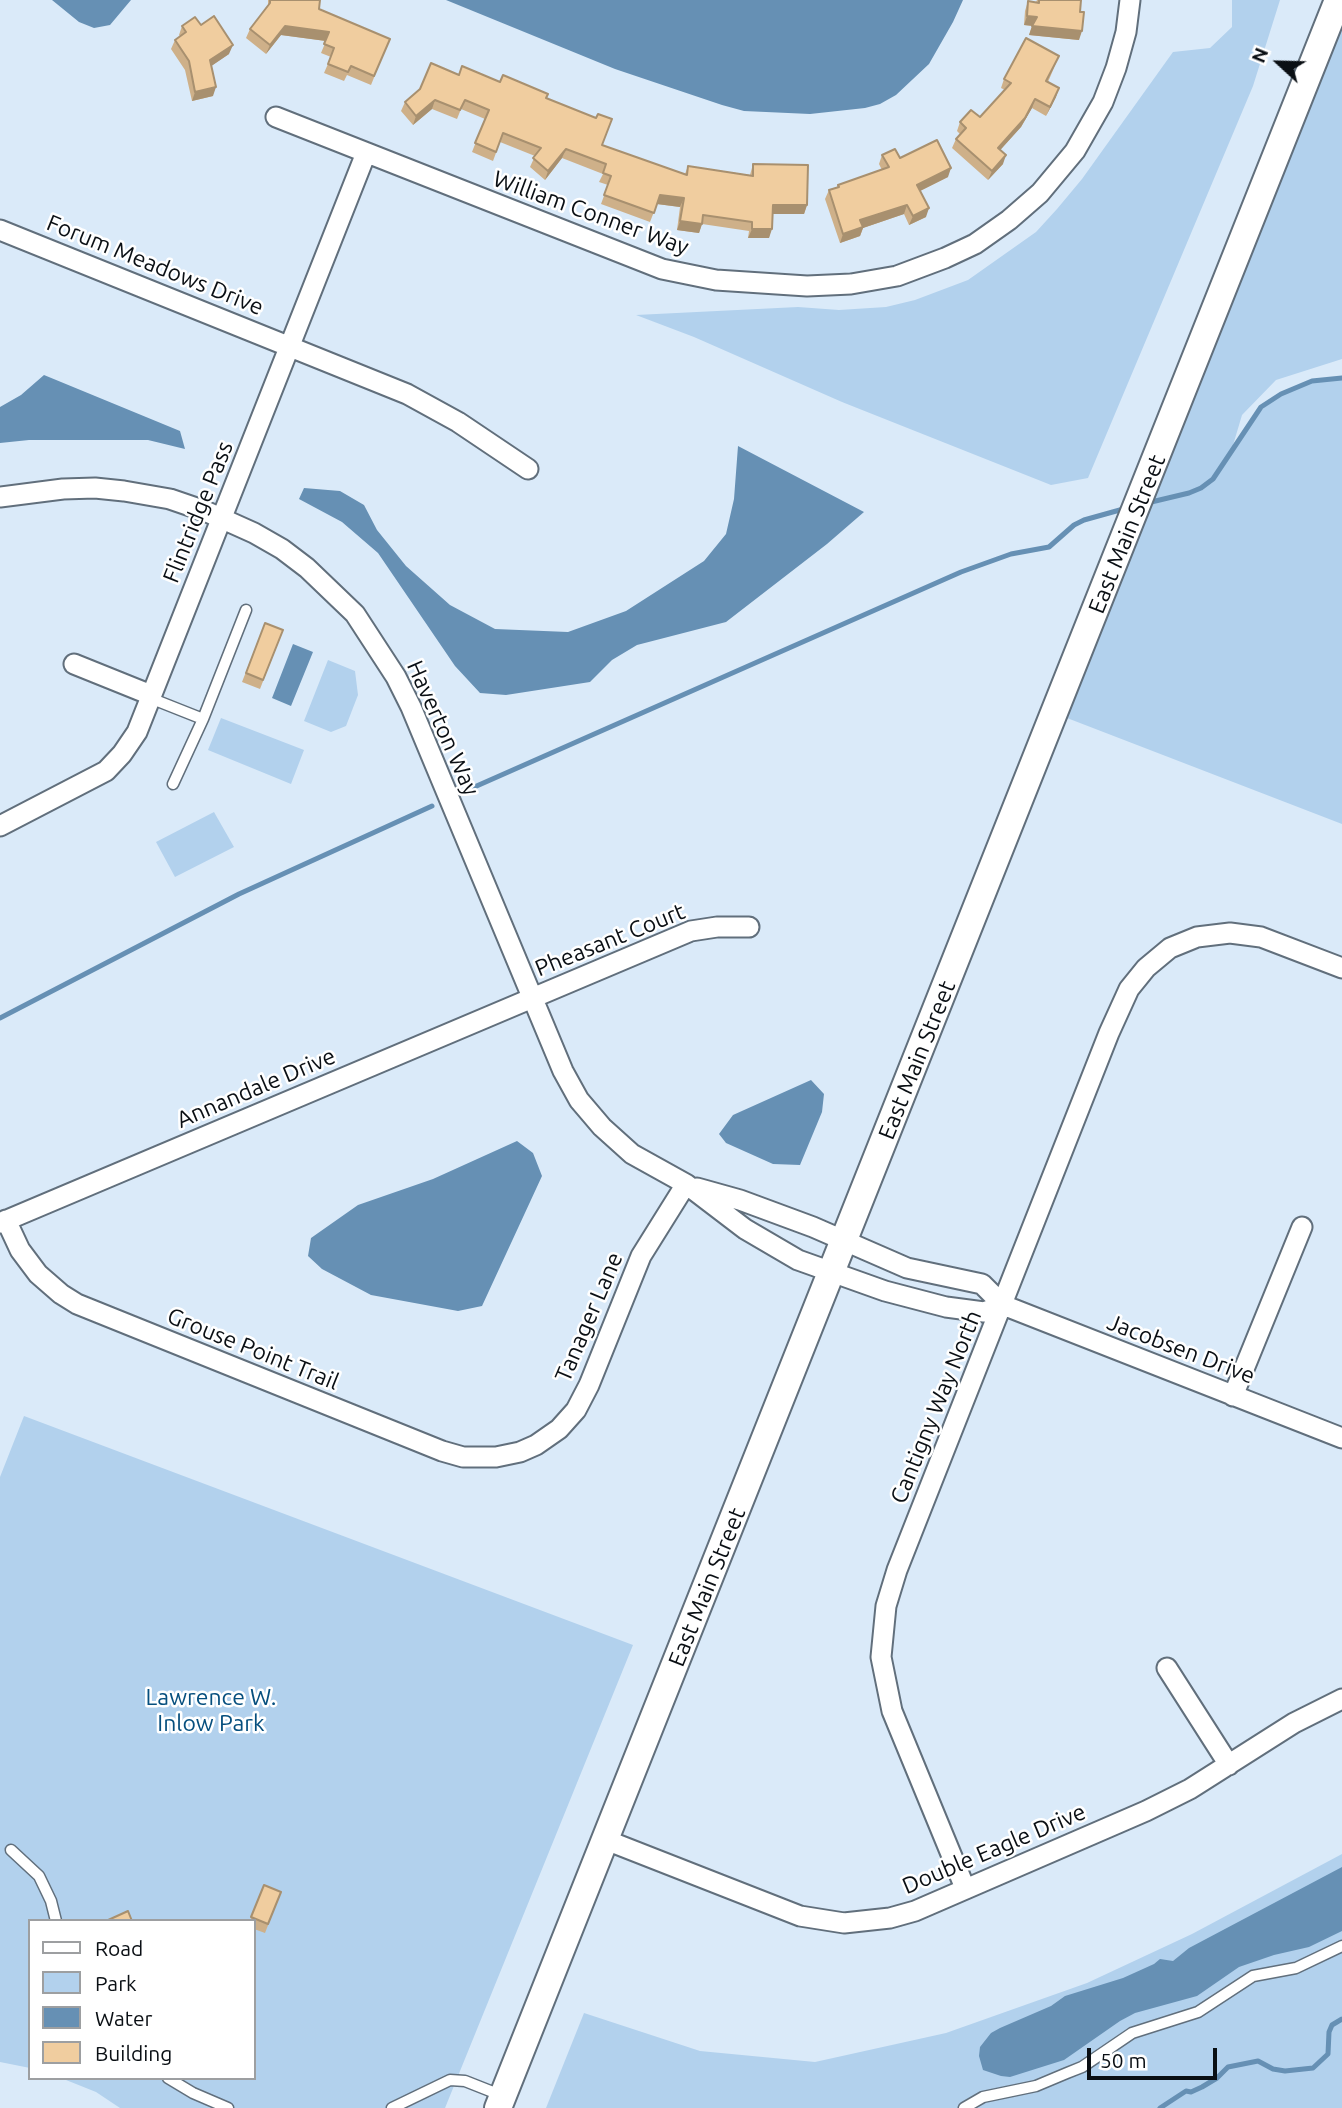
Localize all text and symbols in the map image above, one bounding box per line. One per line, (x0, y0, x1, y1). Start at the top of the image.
north arrow (1244, 28, 1314, 98)
text: N (1247, 44, 1272, 66)
street label: William Conner Way (489, 165, 693, 261)
street label: Forum Meadows Drive (43, 209, 267, 321)
street label: Flintridge Pass (157, 437, 239, 587)
street label: East Main Street (1083, 450, 1171, 618)
street label: Haverton Way (401, 656, 485, 800)
street label: Pheasant Court (531, 897, 689, 983)
street label: East Main Street (873, 976, 961, 1144)
street label: Annandale Drive (172, 1042, 340, 1134)
street label: Tanager Lane (549, 1248, 629, 1386)
street label: Grouse Point Trail (163, 1302, 343, 1396)
street label: Cantigny Way North (885, 1306, 987, 1508)
street label: Jacobsen Drive (1103, 1308, 1259, 1390)
street label: East Main Street (663, 1503, 751, 1671)
park label: Lawrence W. Inlow Park (146, 1683, 276, 1737)
street label: Double Eagle Drive (898, 1798, 1090, 1900)
legend (28, 1919, 256, 2080)
text: Road (95, 1936, 143, 1960)
text: Park (95, 1971, 137, 1995)
text: Water (95, 2006, 153, 2030)
scale bar (1090, 2035, 1220, 2078)
text: Building (95, 2041, 172, 2065)
text: 50 m (1100, 2048, 1147, 2072)

